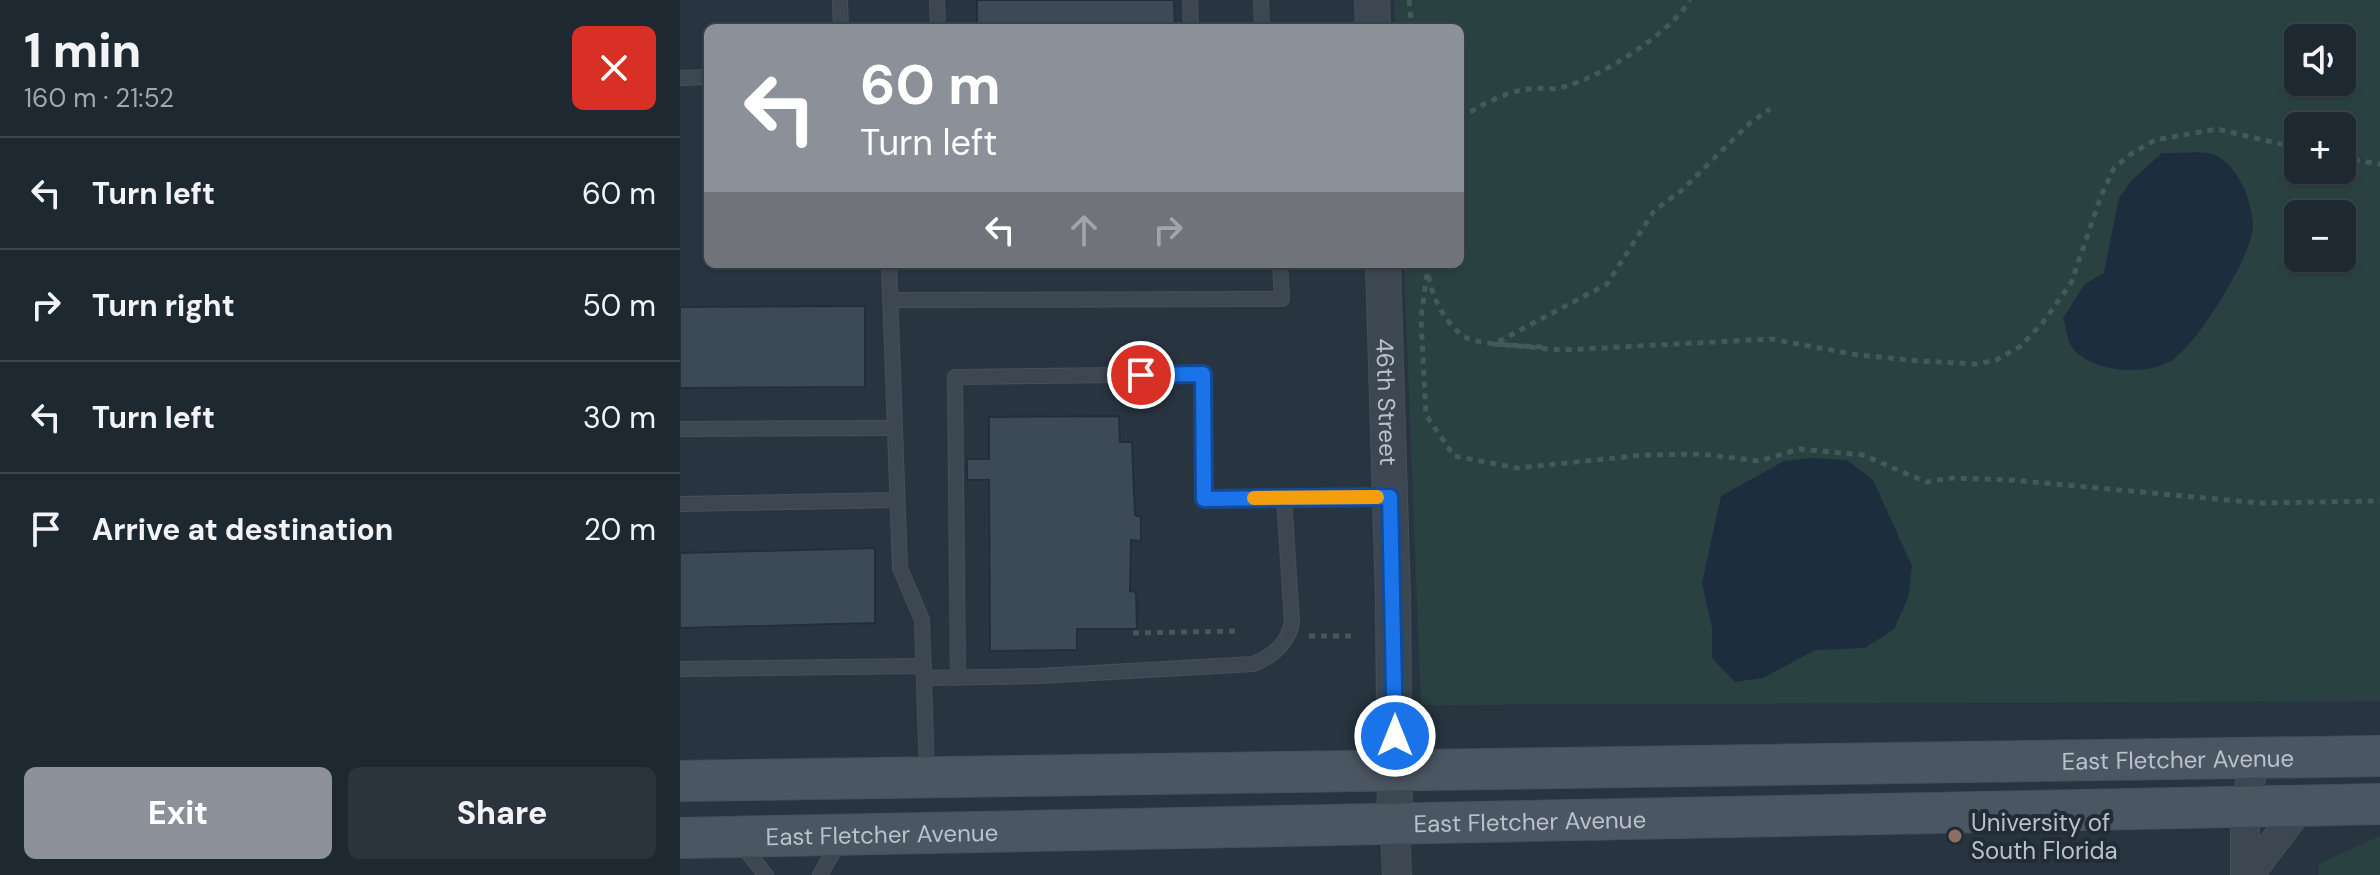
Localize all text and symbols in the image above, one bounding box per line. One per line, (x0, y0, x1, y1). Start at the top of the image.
text: 1 min (24, 19, 141, 82)
map controls (2284, 24, 2356, 272)
button: sound (2284, 24, 2356, 96)
button: close (572, 26, 656, 110)
text: 60 m (860, 48, 1001, 121)
icon: left (728, 56, 832, 160)
text: 160 m · 21:52 (24, 81, 174, 115)
button: + (2284, 112, 2356, 184)
text: Turn left (860, 119, 997, 166)
icon: left (24, 171, 68, 215)
text: Turn left (92, 174, 215, 213)
text: 60 m (582, 174, 656, 213)
button: − (2284, 200, 2356, 272)
icon: left (978, 208, 1022, 252)
icon: ahead (1062, 208, 1106, 252)
icon: right (1146, 208, 1190, 252)
icon: right (24, 283, 68, 327)
text: Turn right (92, 286, 235, 325)
text: 50 m (582, 286, 656, 325)
street label: 46th Street (1370, 338, 1405, 466)
pin (1107, 341, 1175, 409)
icon: arrive (1119, 353, 1163, 397)
icon: left (24, 395, 68, 439)
text: Turn left (92, 398, 215, 437)
text: 30 m (583, 398, 656, 437)
icon: arrive (24, 507, 68, 551)
text: Arrive at destination (92, 510, 393, 549)
text: 20 m (584, 510, 656, 549)
position arrow (1353, 694, 1437, 778)
street label: East Fletcher Avenue (2061, 742, 2294, 776)
button: Exit (24, 767, 332, 859)
button: Share (348, 767, 656, 859)
street label: East Fletcher Avenue (1413, 803, 1646, 839)
place label: University of South Florida (1971, 807, 2118, 866)
street label: East Fletcher Avenue (765, 816, 999, 852)
marker: University of South Florida (1946, 827, 1964, 845)

